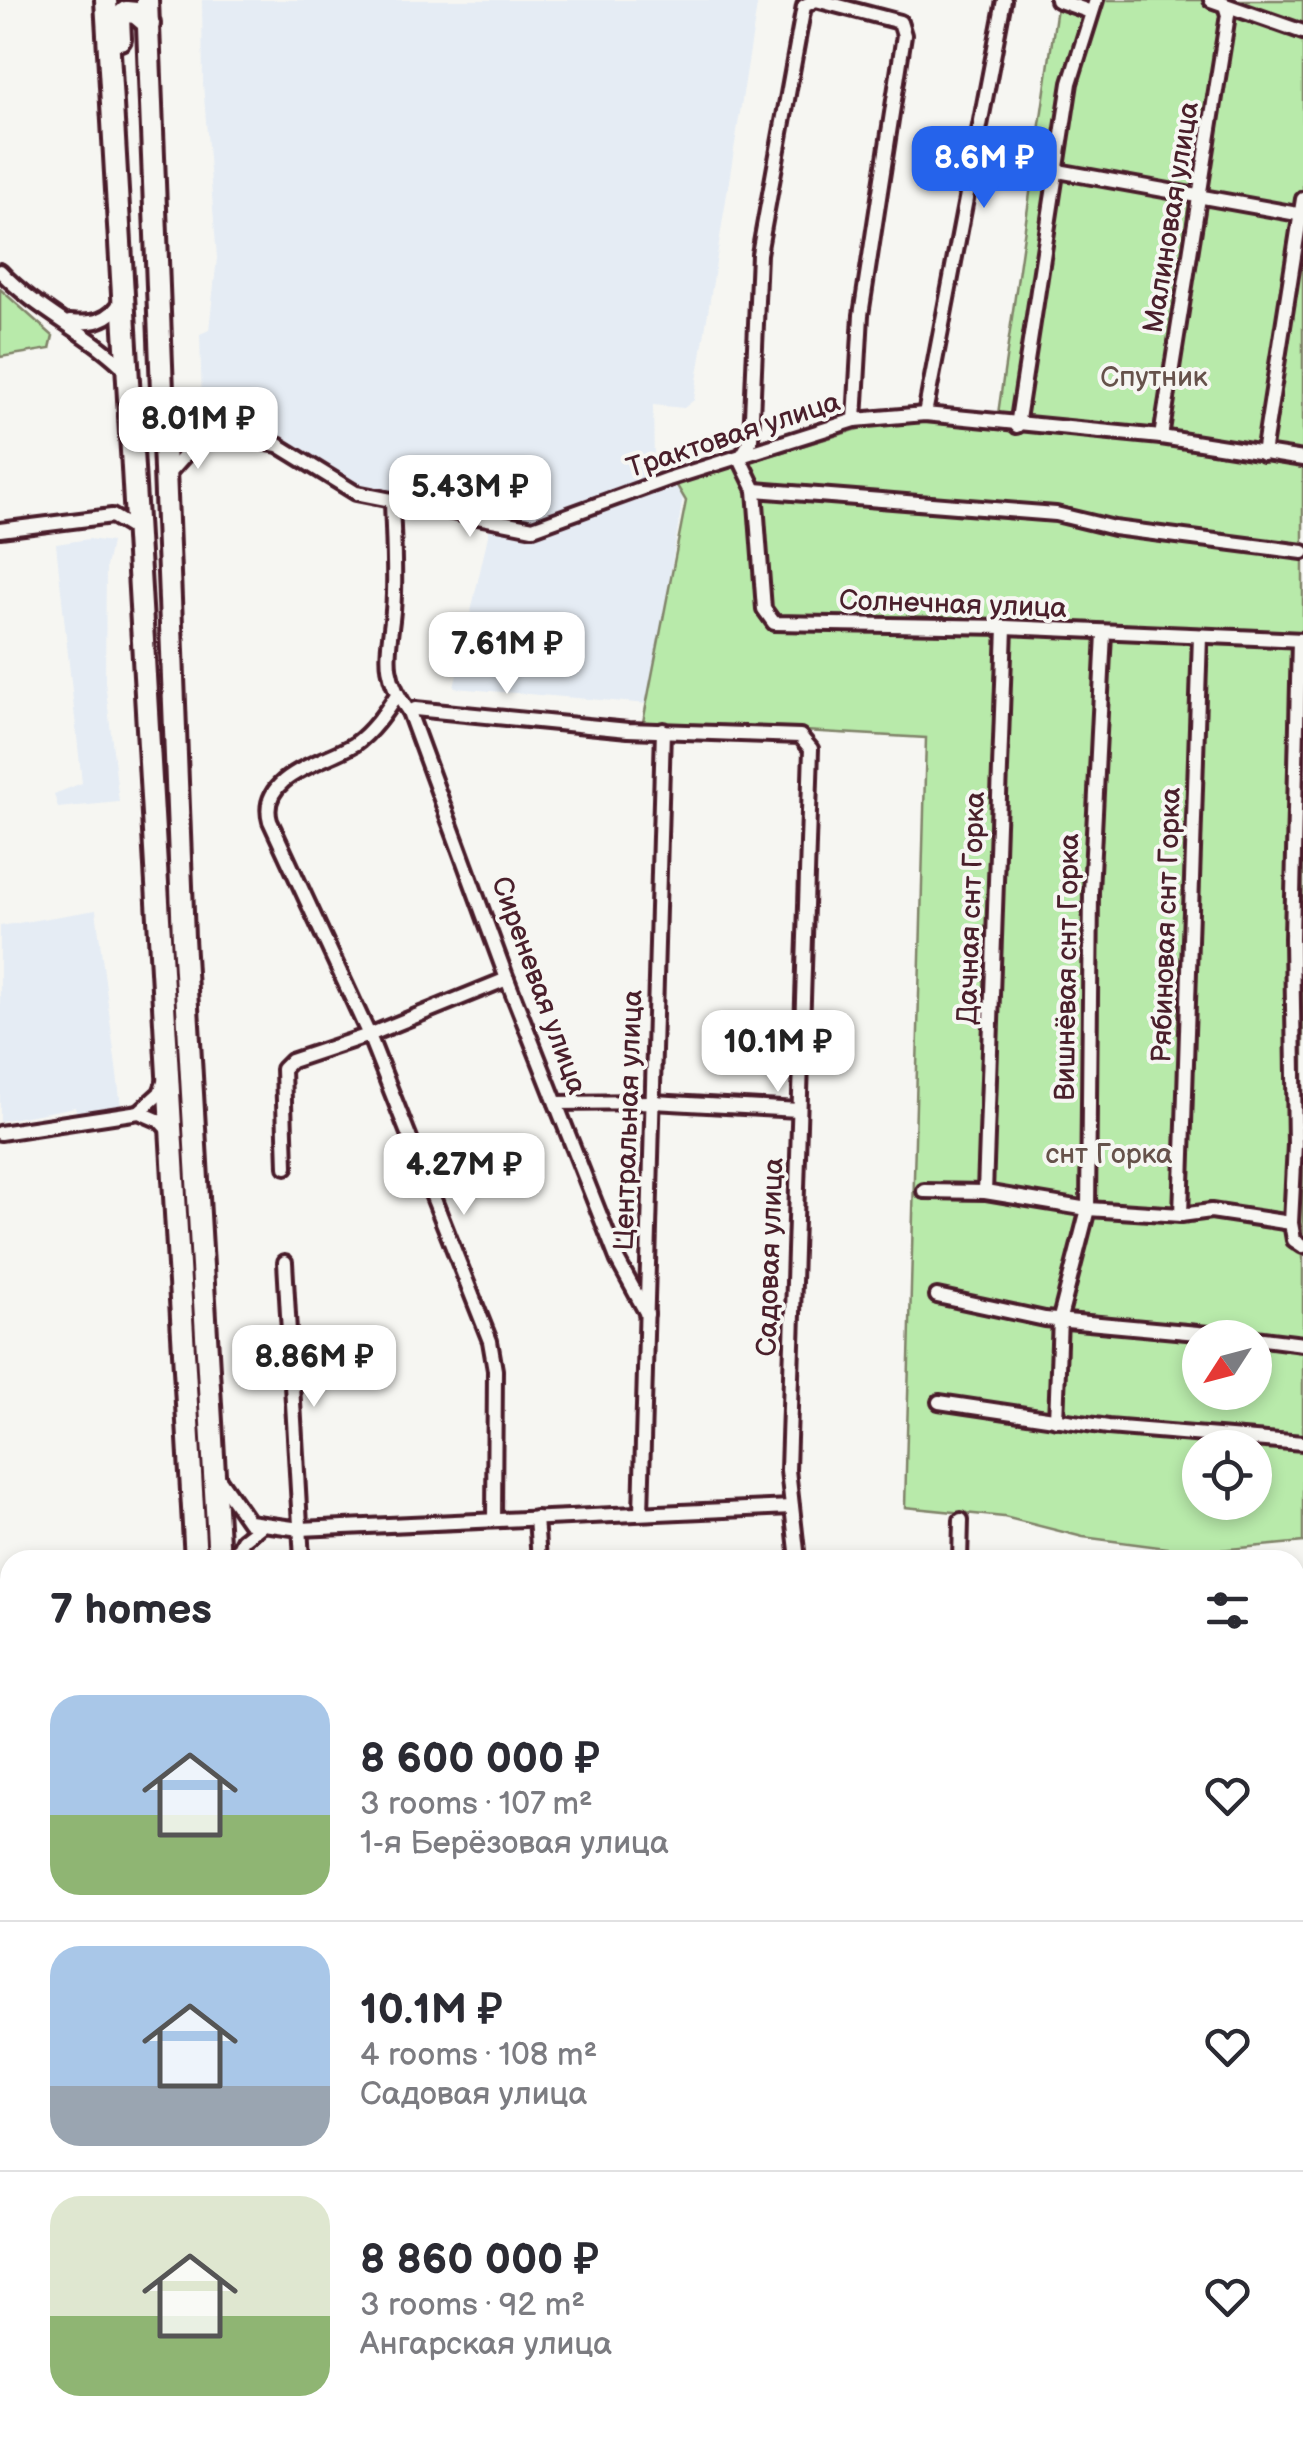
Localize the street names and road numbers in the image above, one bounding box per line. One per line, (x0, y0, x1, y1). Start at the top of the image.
street label: Малиновая улица (1137, 99, 1206, 335)
street label: Трактовая улица (623, 385, 845, 485)
street label: Солнечная улица (838, 584, 1068, 625)
street label: Рябиновая снт Горка (1145, 786, 1188, 1064)
street label: Дачная снт Горка (951, 790, 992, 1025)
street label: Вишнёвая снт Горка (1049, 833, 1086, 1101)
street label: Сиреневая улица (484, 872, 593, 1099)
street label: Центральная улица (607, 989, 650, 1251)
street label: Садовая улица (751, 1157, 790, 1357)

